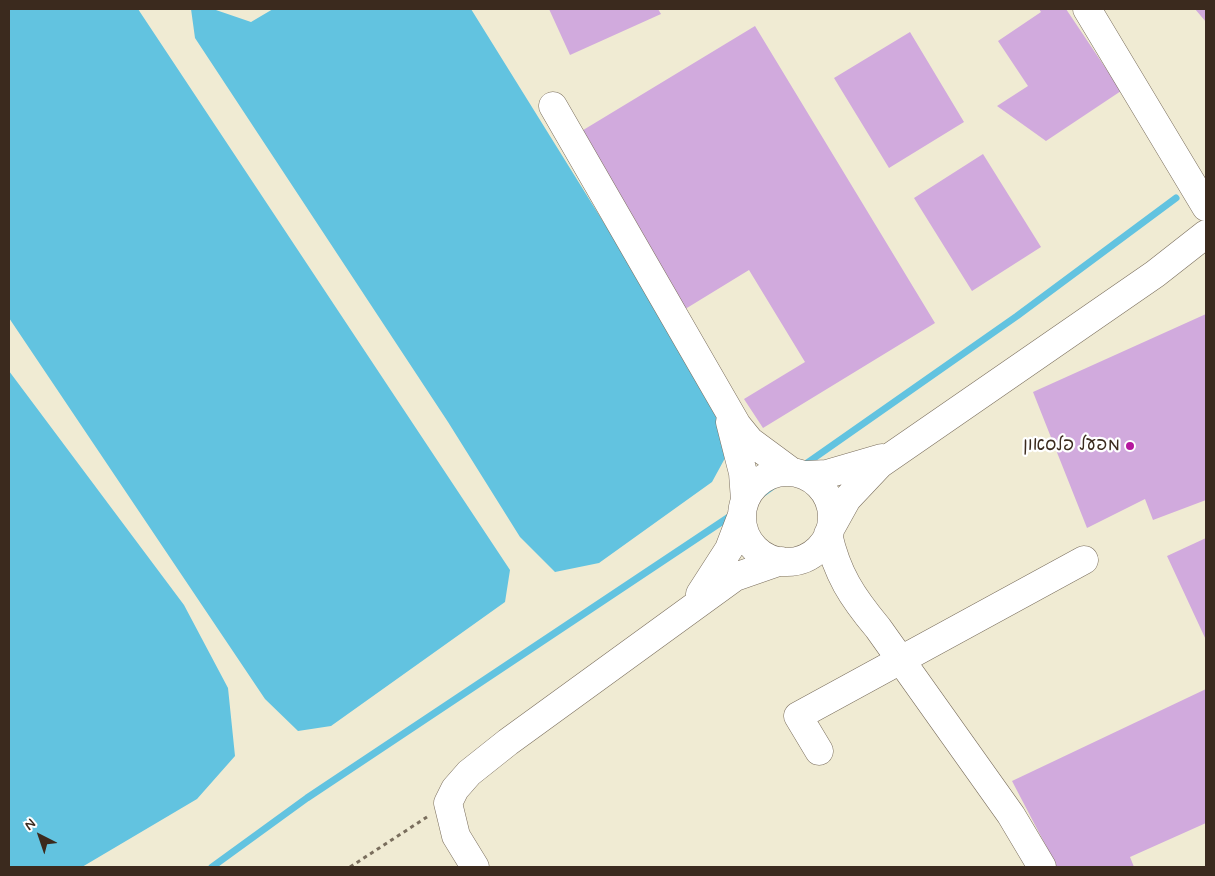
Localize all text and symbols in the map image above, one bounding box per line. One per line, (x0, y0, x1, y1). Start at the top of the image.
place label: מפעל פלסאון (1023, 435, 1120, 457)
marker: מפעל פלסאון (1124, 440, 1136, 452)
north arrow (15, 811, 65, 861)
text: N (21, 815, 40, 835)

